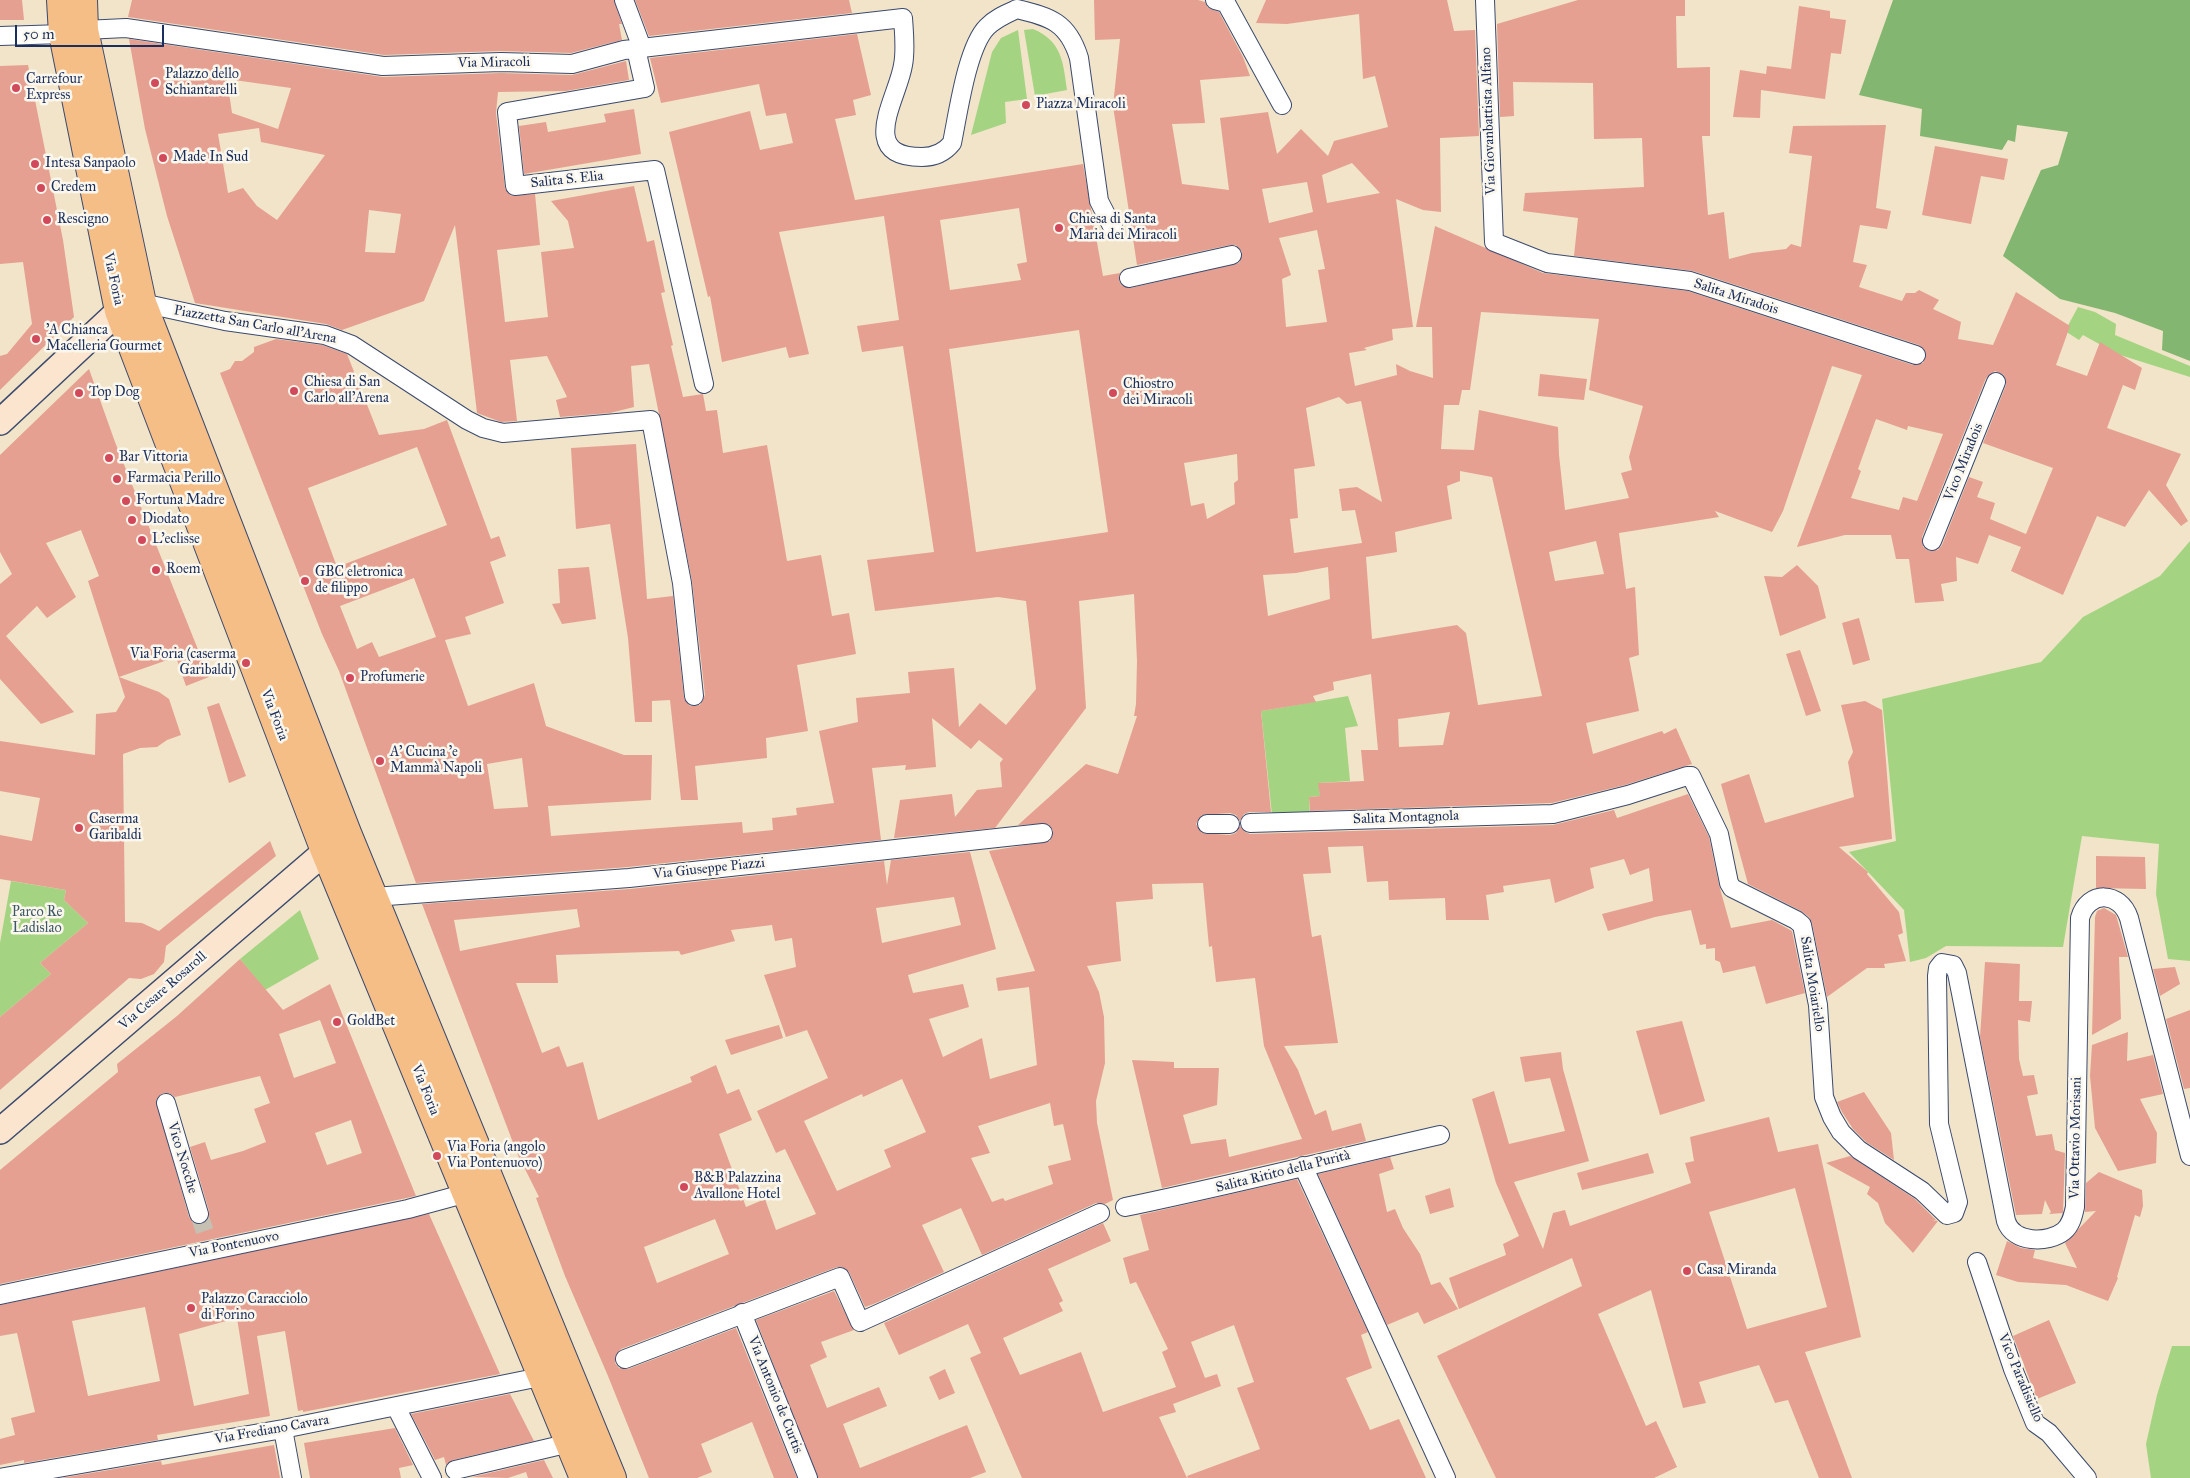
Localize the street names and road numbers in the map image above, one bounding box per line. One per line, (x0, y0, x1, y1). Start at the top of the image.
street label: Via Giovanbattista Alfano (1478, 47, 1500, 195)
street label: Via Miracoli (458, 54, 530, 72)
street label: Salita S. Elia (530, 168, 604, 192)
street label: Via Foria (99, 251, 127, 307)
street label: Salita Miradois (1692, 275, 1780, 319)
street label: Piazzetta San Carlo all'Arena (172, 302, 338, 348)
street label: Vico Miradois (1941, 421, 1987, 503)
street label: Via Foria (257, 687, 291, 743)
street label: Salita Montagnola (1353, 808, 1459, 828)
street label: Via Giuseppe Piazzi (652, 855, 766, 883)
street label: Salita Moiariello (1796, 935, 1828, 1033)
street label: Via Cesare Rosaroll (116, 948, 210, 1034)
street label: Via Foria (407, 1062, 443, 1118)
street label: Via Ottavio Morisani (2067, 1077, 2085, 1199)
street label: Vico Nocche (163, 1120, 201, 1196)
street label: Salita Ritito della Purità (1214, 1147, 1352, 1197)
street label: Via Pontenuovo (188, 1228, 280, 1262)
street label: Vico Paradisiello (1994, 1331, 2046, 1425)
street label: Via Antonio de Curtis (744, 1334, 806, 1456)
street label: Via Frediano Cavara (213, 1412, 331, 1448)

